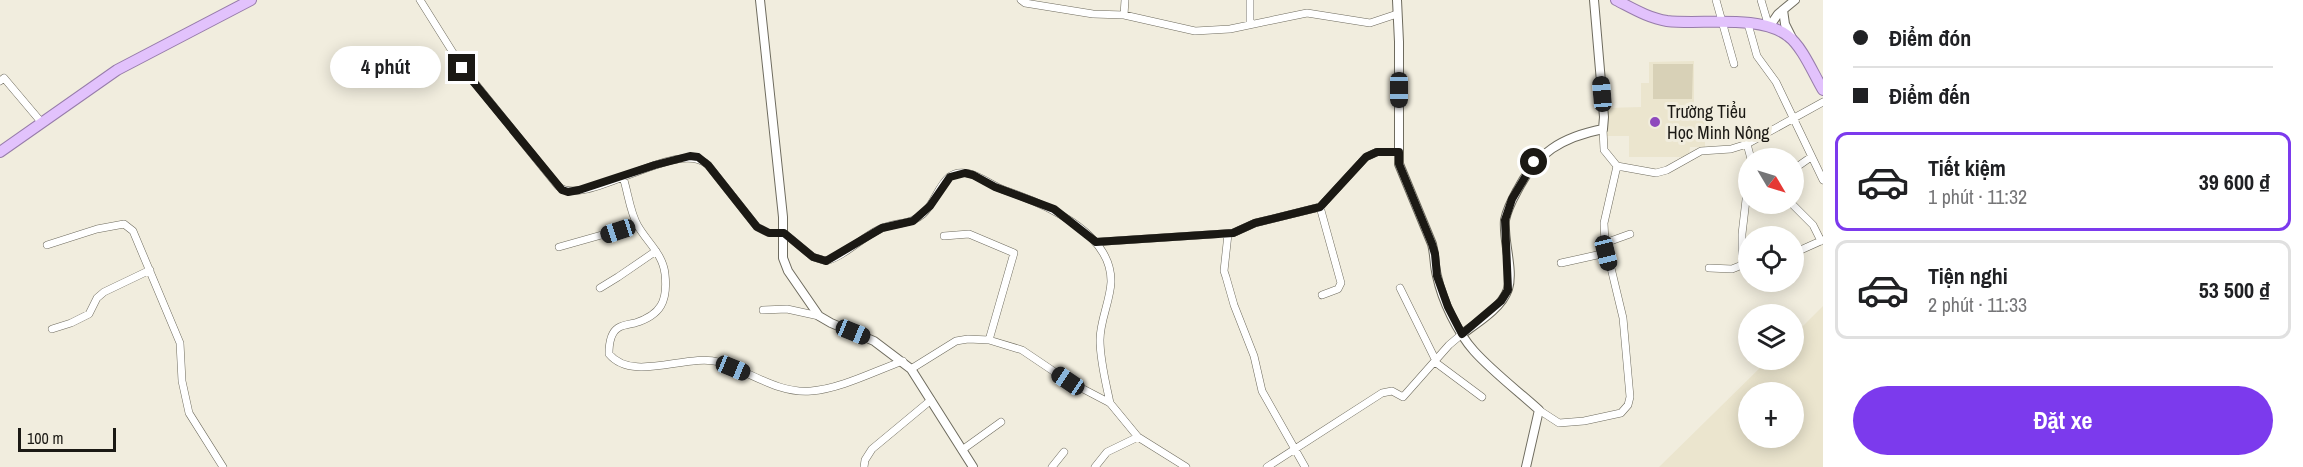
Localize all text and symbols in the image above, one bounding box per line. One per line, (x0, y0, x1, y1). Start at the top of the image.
text: Điểm đón (1889, 23, 1971, 53)
callout: 4 phút (330, 47, 441, 89)
text: 4 phút (361, 53, 410, 80)
route end (448, 54, 475, 81)
car (1390, 72, 1408, 108)
car (1591, 75, 1613, 113)
text: Điểm đến (1889, 81, 1970, 111)
place label: Trường Tiểu Học Minh Nông (1667, 99, 1770, 145)
marker: Trường Tiểu Học Minh Nông (1648, 115, 1662, 129)
route start (1520, 148, 1547, 175)
north arrow (1738, 148, 1804, 214)
map controls (1738, 148, 1804, 448)
text: Tiết kiệm (1928, 153, 2006, 183)
icon: car (1856, 155, 1910, 209)
text: 39 600 ₫ (2199, 167, 2270, 197)
text: 1 phút · 11:32 (1928, 183, 2027, 210)
car (598, 217, 638, 245)
button: locate (1738, 226, 1804, 292)
car (1593, 233, 1619, 273)
text: Tiện nghi (1928, 261, 2008, 291)
icon: car (1856, 263, 1910, 317)
text: 53 500 ₫ (2199, 275, 2270, 305)
text: 2 phút · 11:33 (1928, 291, 2027, 318)
button: layers (1738, 304, 1804, 370)
car (833, 317, 873, 347)
car (713, 353, 753, 383)
car (1048, 363, 1088, 399)
button: + (1738, 382, 1804, 448)
button: Đặt xe (1853, 386, 2273, 455)
scale bar (18, 425, 116, 452)
text: 100 m (27, 427, 63, 449)

